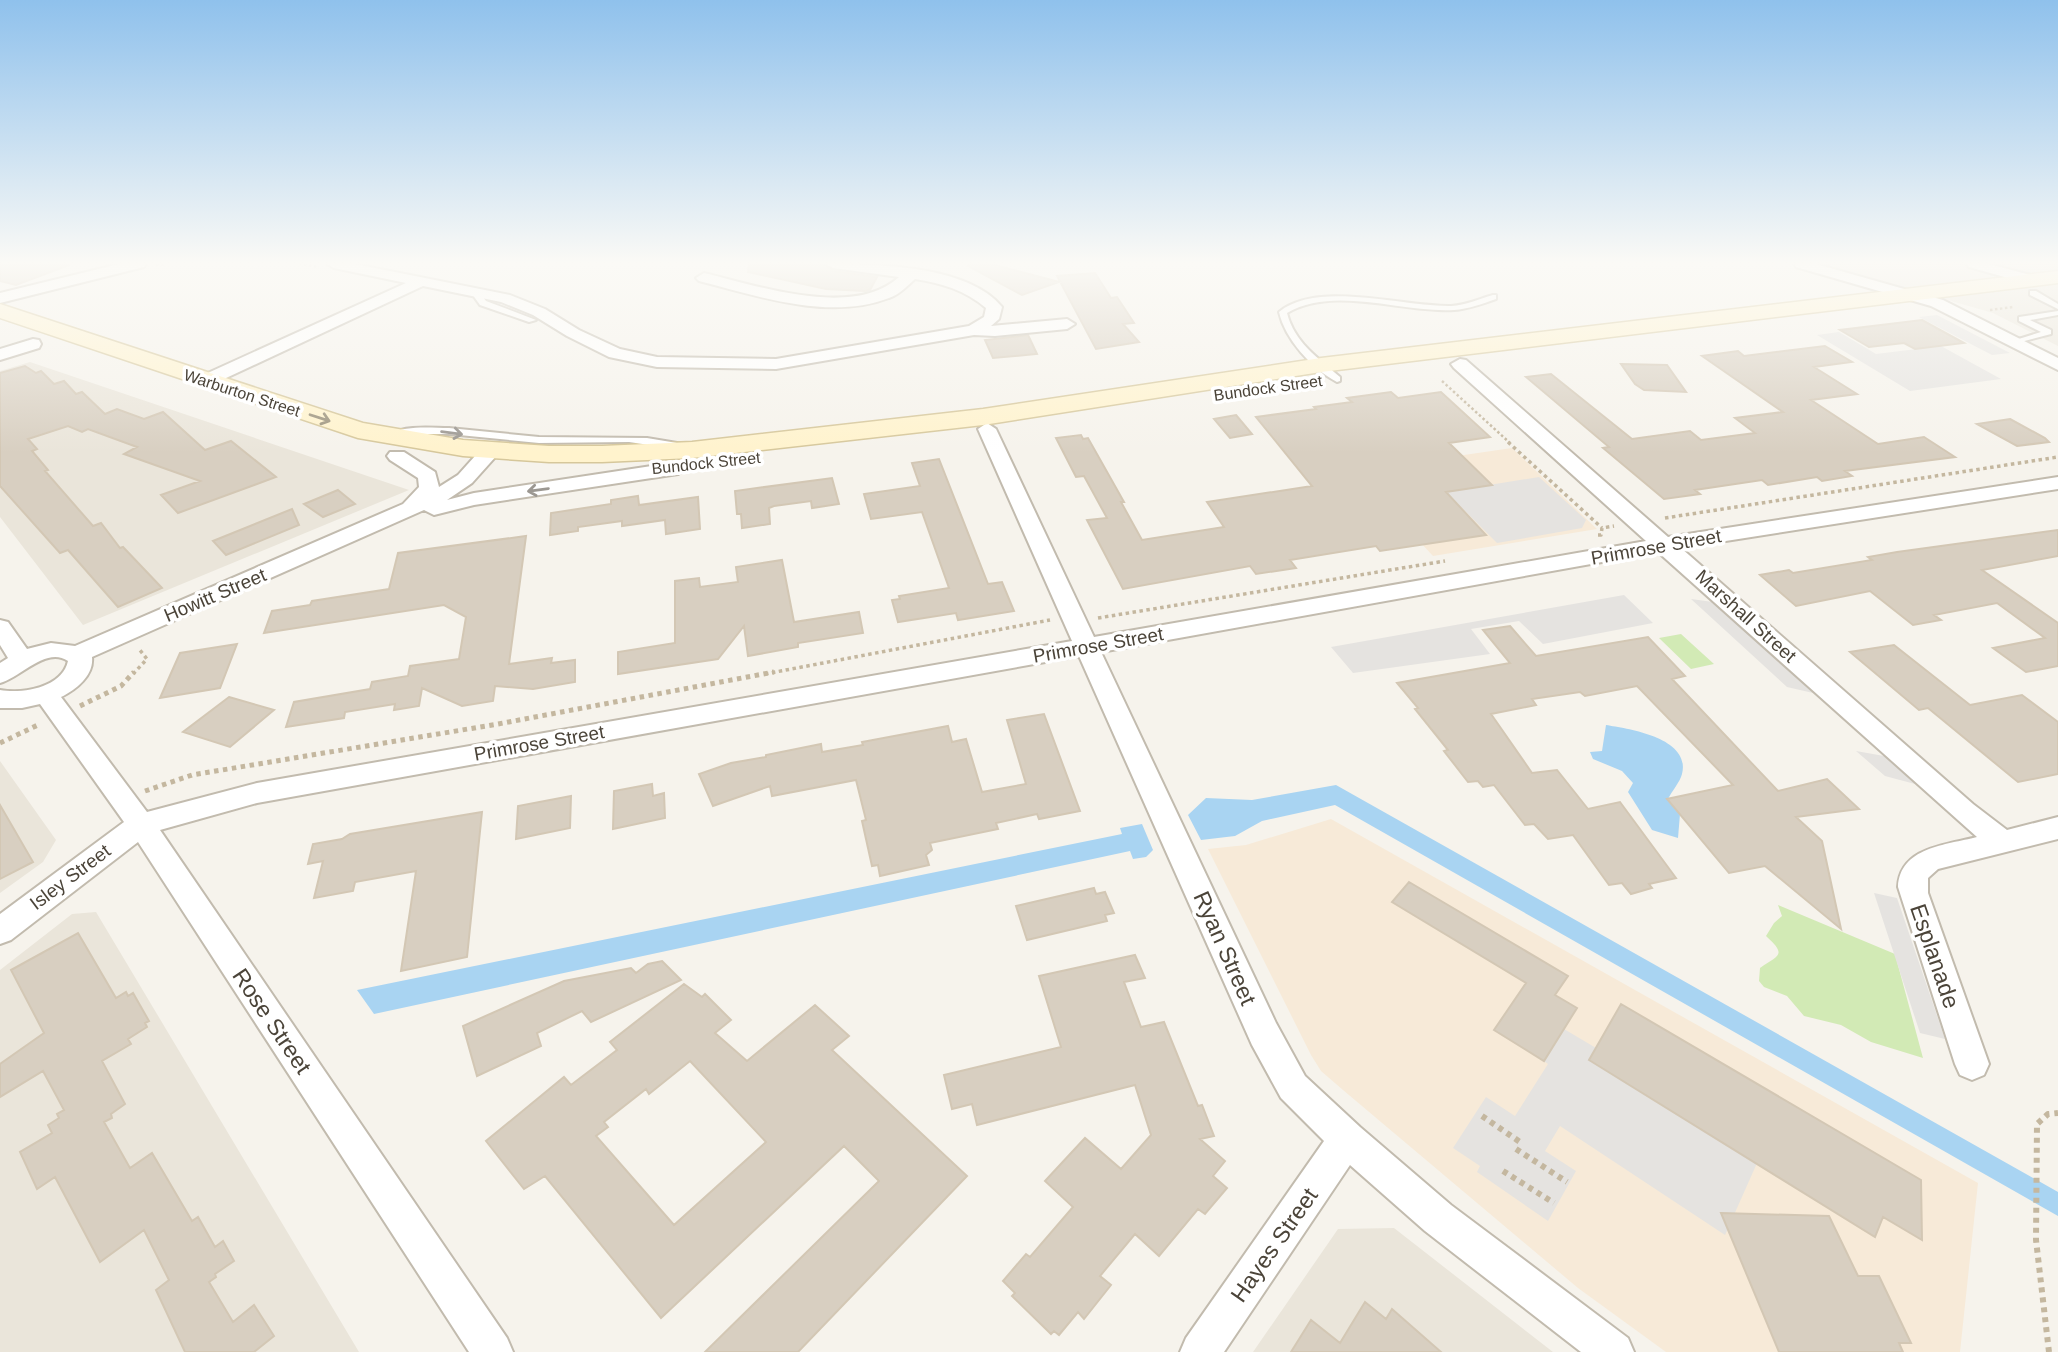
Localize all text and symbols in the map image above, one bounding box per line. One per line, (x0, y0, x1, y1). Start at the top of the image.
street label: Warburton Street (182, 366, 303, 420)
street label: Bundock Street (1213, 372, 1324, 404)
one-way arrow (309, 413, 331, 425)
one-way arrow (440, 426, 463, 439)
street label: Bundock Street (651, 449, 762, 477)
one-way arrow (527, 484, 550, 497)
street label: Primrose Street (1589, 525, 1724, 569)
street label: Howitt Street (161, 564, 270, 626)
street label: Marshall Street (1691, 565, 1801, 667)
street label: Primrose Street (1031, 623, 1166, 667)
street label: Primrose Street (472, 721, 607, 765)
street label: Isley Street (26, 840, 115, 914)
street label: Ryan Street (1188, 887, 1262, 1009)
street label: Esplanade (1905, 900, 1965, 1012)
street label: Rose Street (227, 963, 317, 1079)
street label: Hayes Street (1225, 1183, 1323, 1307)

